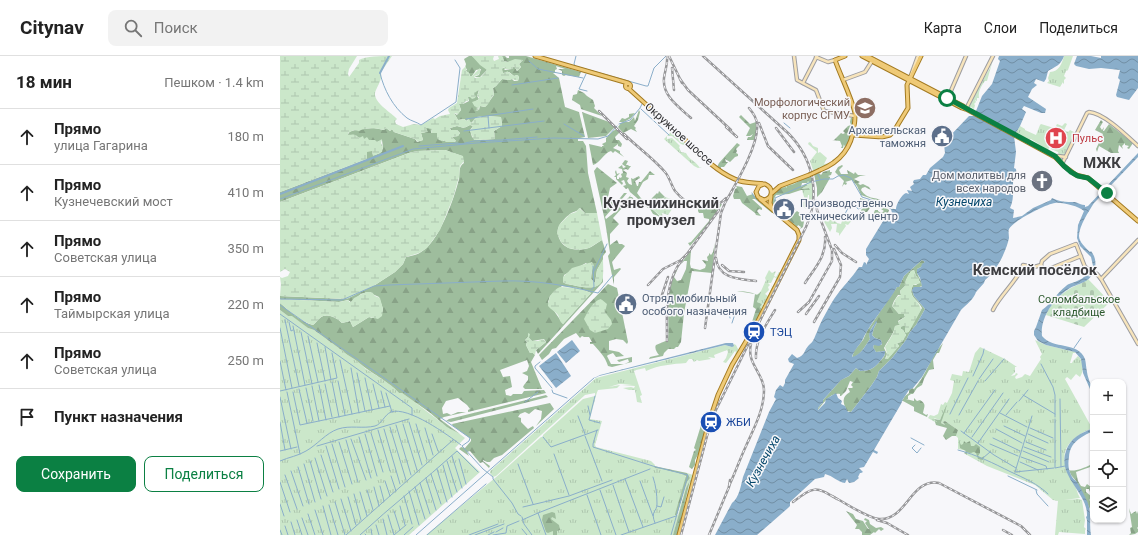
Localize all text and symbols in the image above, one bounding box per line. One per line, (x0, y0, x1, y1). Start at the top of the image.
search box (108, 10, 388, 46)
text: Citynav (20, 16, 84, 39)
icon: search (122, 17, 144, 39)
text: Поиск (154, 19, 198, 37)
text: Карта (924, 20, 962, 36)
text: Слои (984, 20, 1017, 36)
text: Поделиться (1039, 20, 1118, 36)
text: 18 мин (16, 72, 72, 92)
text: Пешком · 1.4 km (164, 75, 264, 90)
route start (938, 89, 956, 107)
school or university icon: Морфологический корпус СГМУ (852, 95, 878, 121)
place label: Морфологический корпус СГМУ (754, 96, 850, 122)
street label: Окружное шоссе (642, 100, 716, 168)
text: Прямо (54, 120, 101, 138)
public building icon: Архангельская таможня (929, 123, 955, 149)
place label: Архангельская таможня (849, 124, 926, 150)
hospital icon: Пульс (1043, 125, 1069, 151)
icon: ahead (16, 126, 38, 148)
text: 180 m (227, 129, 264, 144)
place label: Пульс (1072, 132, 1103, 145)
text: улица Гагарина (54, 138, 148, 153)
district label: МЖК (1083, 154, 1121, 172)
church icon: Дом молитвы для всех народов (1029, 168, 1055, 194)
place label: Дом молитвы для всех народов (932, 169, 1026, 195)
text: Прямо (54, 176, 101, 194)
icon: ahead (16, 182, 38, 204)
route end (1098, 184, 1116, 202)
text: 410 m (227, 185, 264, 200)
text: Кузнечевский мост (54, 194, 173, 209)
district label: Кузнечихинский промузел (603, 194, 719, 229)
water label: Кузнечиха (936, 195, 992, 209)
public building icon: Производственно технический центр (771, 196, 797, 222)
place label: Производственно технический центр (800, 197, 898, 223)
text: Прямо (54, 232, 101, 250)
icon: ahead (16, 238, 38, 260)
text: 350 m (227, 241, 264, 256)
text: Советская улица (54, 250, 157, 265)
district label: Кемский посёлок (973, 261, 1098, 279)
text: Прямо (54, 288, 101, 306)
public building icon: Отряд мобильный особого назначения (613, 291, 639, 317)
place label: Отряд мобильный особого назначения (642, 292, 747, 318)
park label: Соломбальское кладбище (1038, 293, 1120, 319)
icon: ahead (16, 294, 38, 316)
text: 220 m (227, 297, 264, 312)
text: Таймырская улица (54, 306, 170, 321)
station icon: ТЭЦ (741, 319, 767, 345)
place label: ТЭЦ (770, 326, 792, 339)
text: Прямо (54, 344, 101, 362)
icon: ahead (16, 350, 38, 372)
text: 250 m (227, 353, 264, 368)
text: Советская улица (54, 362, 157, 377)
map controls (1090, 379, 1126, 523)
button: + (1090, 379, 1126, 415)
icon: arrive (16, 406, 38, 428)
text: Пункт назначения (54, 408, 183, 426)
station icon: ЖБИ (698, 409, 724, 435)
button: − (1090, 415, 1126, 451)
place label: ЖБИ (726, 416, 751, 429)
water label: Кузнечиха (743, 433, 783, 489)
button: locate (1090, 451, 1126, 487)
button: Сохранить (16, 456, 136, 492)
button: Поделиться (144, 456, 264, 492)
button: layers (1090, 487, 1126, 523)

